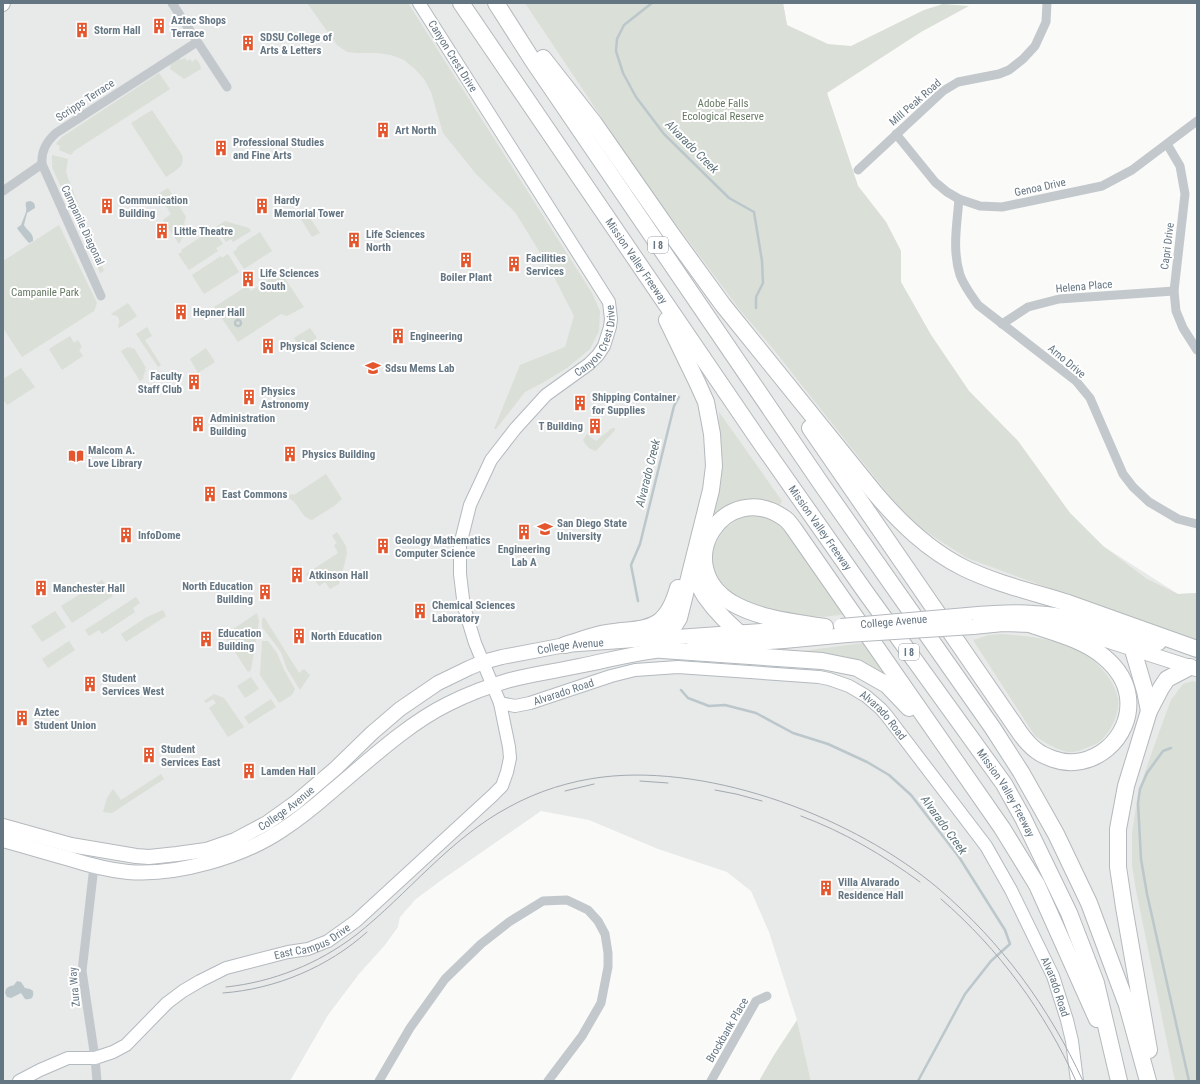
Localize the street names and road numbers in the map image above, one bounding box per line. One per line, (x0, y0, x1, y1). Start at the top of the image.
street label: Canyon Crest Drive (425, 18, 480, 95)
street label: Mill Peak Road (887, 76, 944, 128)
street label: Scripps Terrace (54, 77, 117, 124)
street label: Genoa Drive (1013, 176, 1067, 199)
street label: Campanile Diagonal (58, 183, 107, 267)
street label: Mission Valley Freeway (602, 216, 670, 307)
street label: Capri Drive (1158, 222, 1177, 270)
road number: I 8 (648, 237, 668, 253)
street label: Helena Place (1055, 278, 1113, 295)
street label: Canyon Crest Drive (572, 304, 618, 379)
street label: Arno Drive (1045, 342, 1088, 381)
street label: Mission Valley Freeway (786, 483, 854, 573)
street label: College Avenue (860, 613, 928, 631)
street label: College Avenue (536, 636, 604, 657)
road number: I 8 (899, 644, 919, 660)
street label: Alvarado Road (532, 676, 596, 708)
street label: Alvarado Road (858, 688, 909, 743)
street label: Mission Valley Freeway (974, 747, 1037, 840)
street label: College Avenue (256, 783, 317, 834)
street label: East Campus Drive (273, 921, 353, 962)
street label: Alvarado Road (1038, 955, 1072, 1018)
street label: Zura Way (66, 966, 83, 1007)
street label: Brockbank Place (704, 996, 751, 1065)

